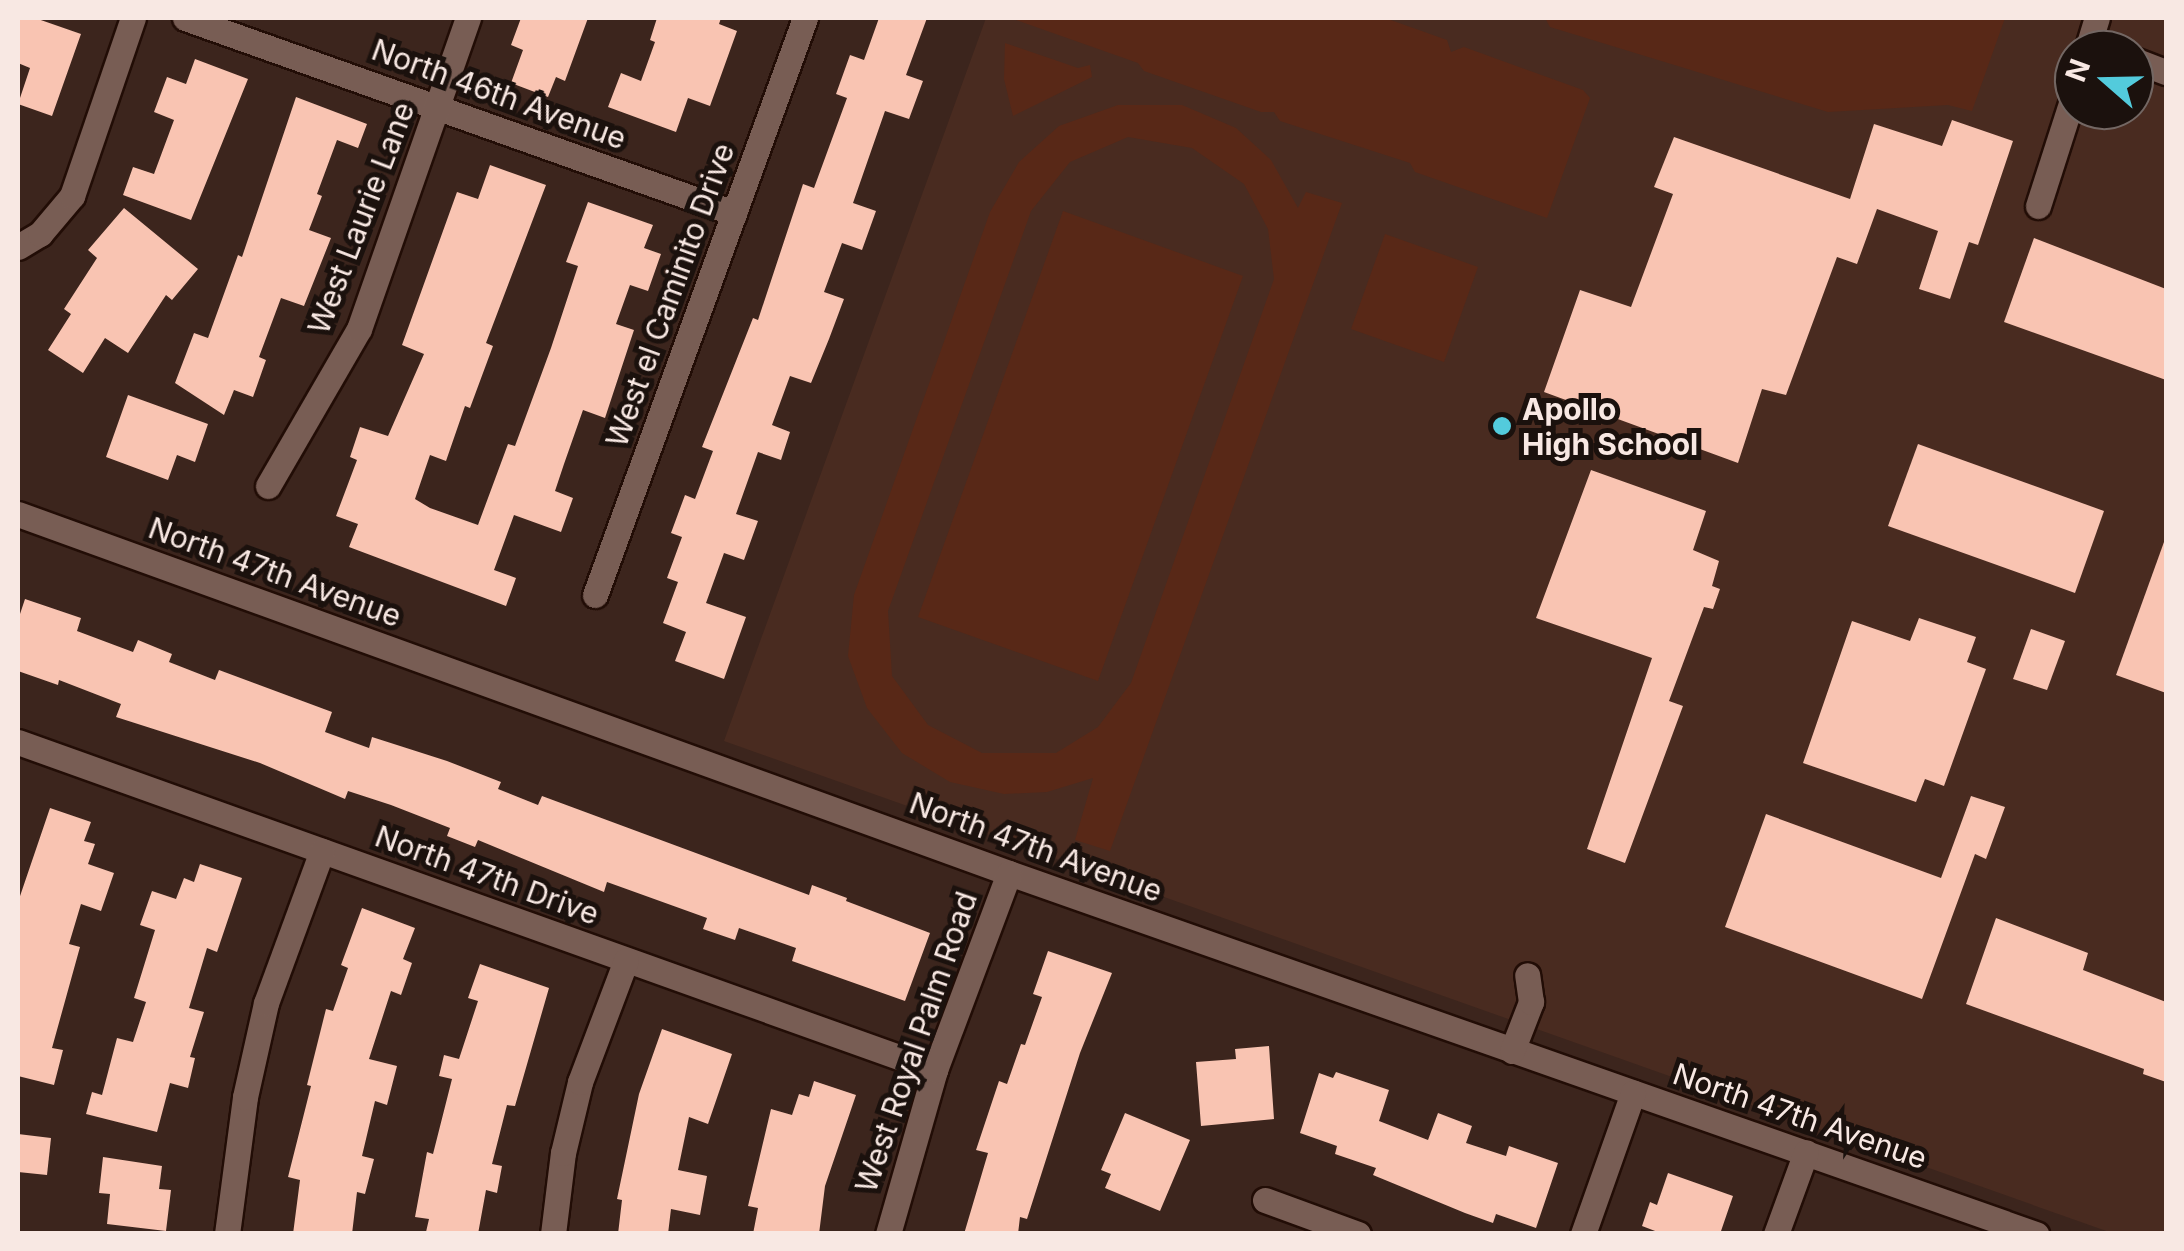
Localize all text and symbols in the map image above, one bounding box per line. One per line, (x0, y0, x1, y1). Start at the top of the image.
north arrow (2054, 30, 2154, 130)
street label: North 46th Avenue (367, 31, 631, 157)
text: N (2058, 55, 2097, 86)
street label: West Laurie Lane (300, 97, 422, 339)
street label: West el Caminito Drive (598, 138, 742, 452)
place label: Apollo High School (1522, 391, 1698, 462)
marker: Apollo High School (1491, 415, 1513, 437)
street label: North 47th Avenue (144, 510, 406, 634)
street label: North 47th Avenue (905, 785, 1167, 909)
street label: North 47th Drive (370, 818, 604, 932)
street label: West Royal Palm Road (848, 887, 984, 1197)
street label: North 47th Avenue (1668, 1056, 1932, 1176)

